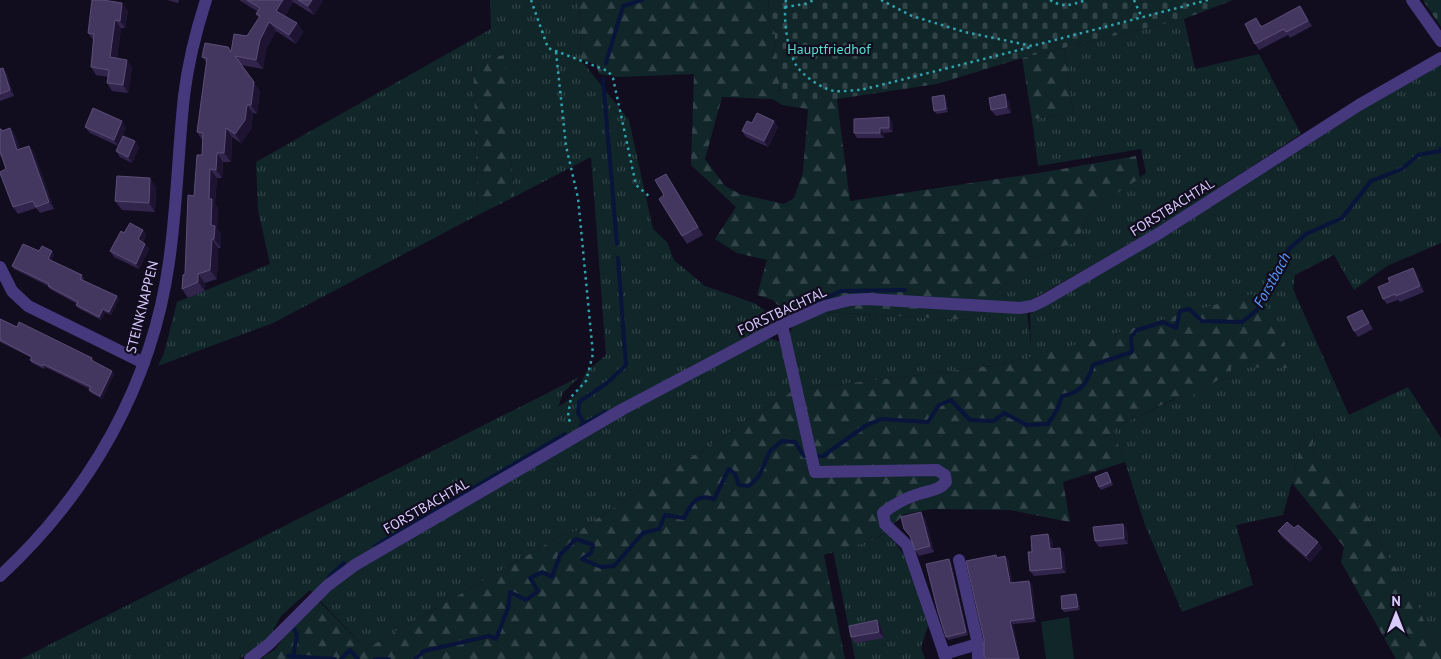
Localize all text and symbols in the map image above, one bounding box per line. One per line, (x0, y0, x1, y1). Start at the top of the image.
park label: Hauptfriedhof (787, 40, 871, 58)
street label: FORSTBACHTAL (1127, 174, 1217, 240)
water label: Forstbach (1249, 249, 1294, 311)
street label: STEINKNAPPEN (122, 259, 162, 355)
street label: FORSTBACHTAL (735, 283, 829, 339)
street label: FORSTBACHTAL (380, 474, 472, 538)
north arrow (1371, 589, 1421, 639)
text: N (1391, 592, 1401, 610)

